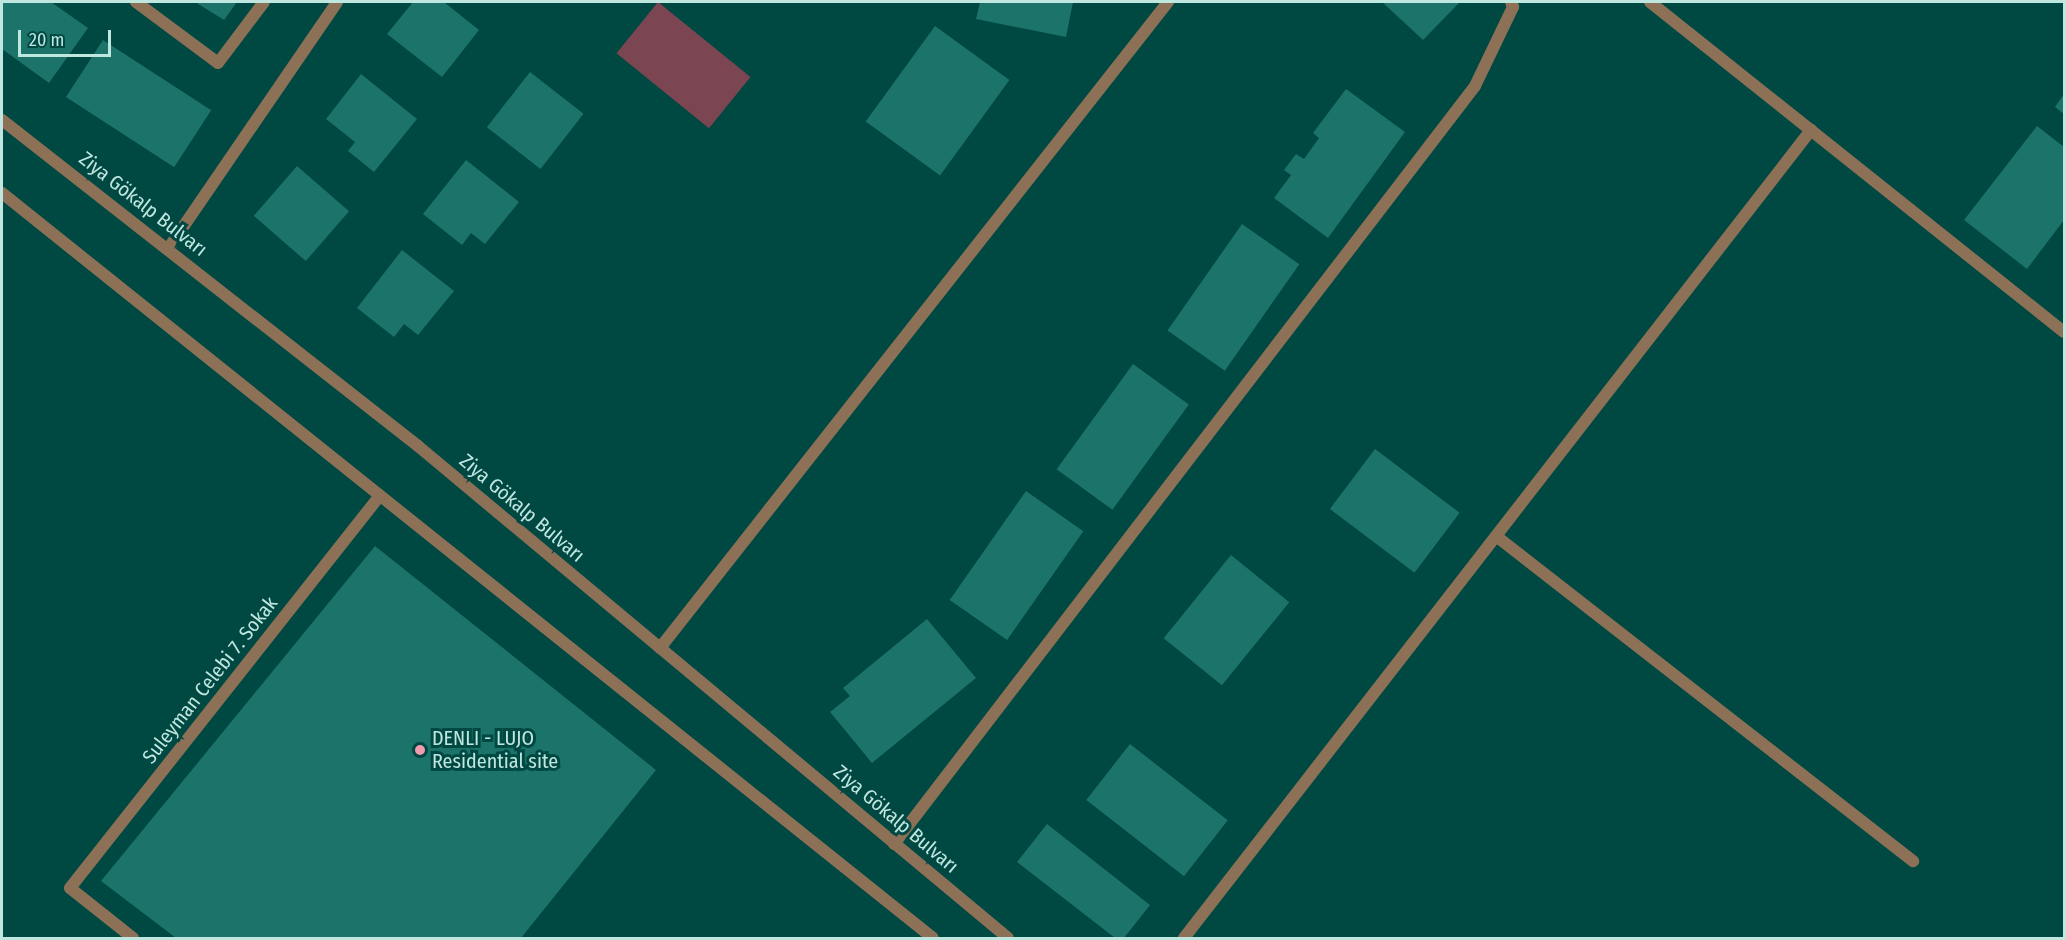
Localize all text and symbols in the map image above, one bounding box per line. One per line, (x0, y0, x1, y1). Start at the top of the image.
scale bar (21, 18, 114, 56)
text: 20 m (29, 29, 64, 51)
street label: Ziya Gökalp Bulvarı (74, 147, 212, 261)
street label: Ziya Gökalp Bulvarı (455, 449, 589, 567)
street label: Suleyman Celebi 7. Sokak (137, 592, 283, 768)
place label: DENLI - LUJO Residential site (432, 726, 558, 773)
marker: DENLI - LUJO Residential site (413, 743, 427, 757)
street label: Ziya Gökalp Bulvarı (829, 760, 963, 878)

